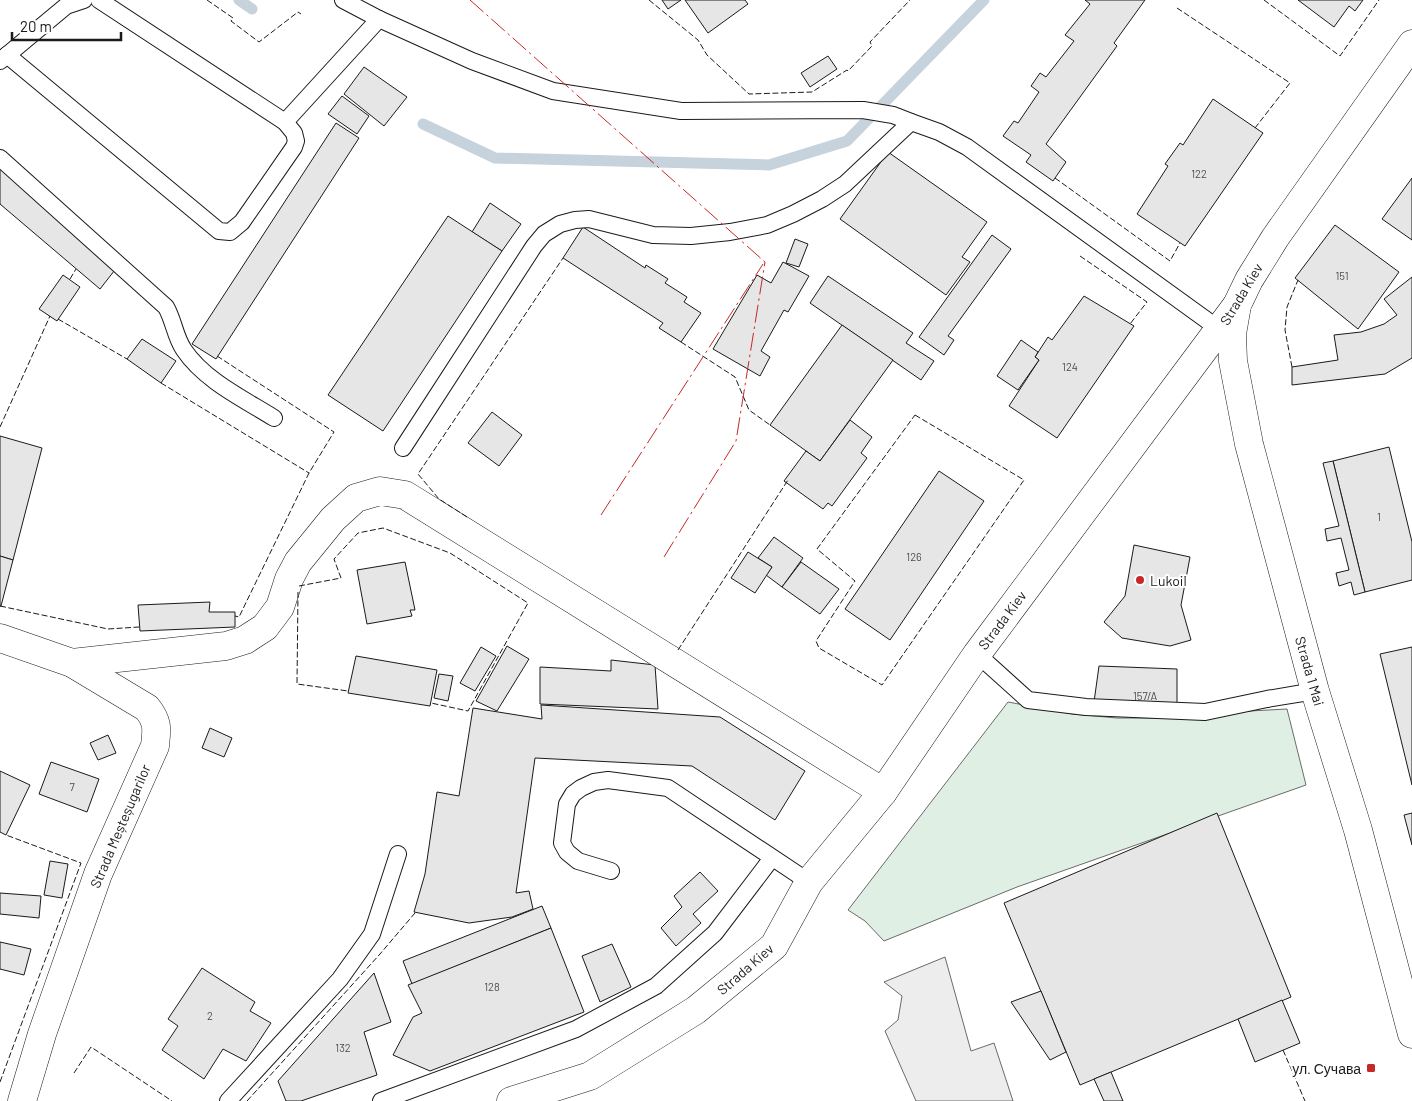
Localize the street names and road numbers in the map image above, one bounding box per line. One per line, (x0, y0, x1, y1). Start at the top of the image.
street label: Strada Kiev (1216, 260, 1266, 328)
street label: Strada Kiev (974, 587, 1030, 653)
street label: Strada 1 Mai (1292, 634, 1328, 708)
street label: Strada Meșteșugarilor (86, 761, 154, 891)
street label: Strada Kiev (713, 940, 777, 998)

